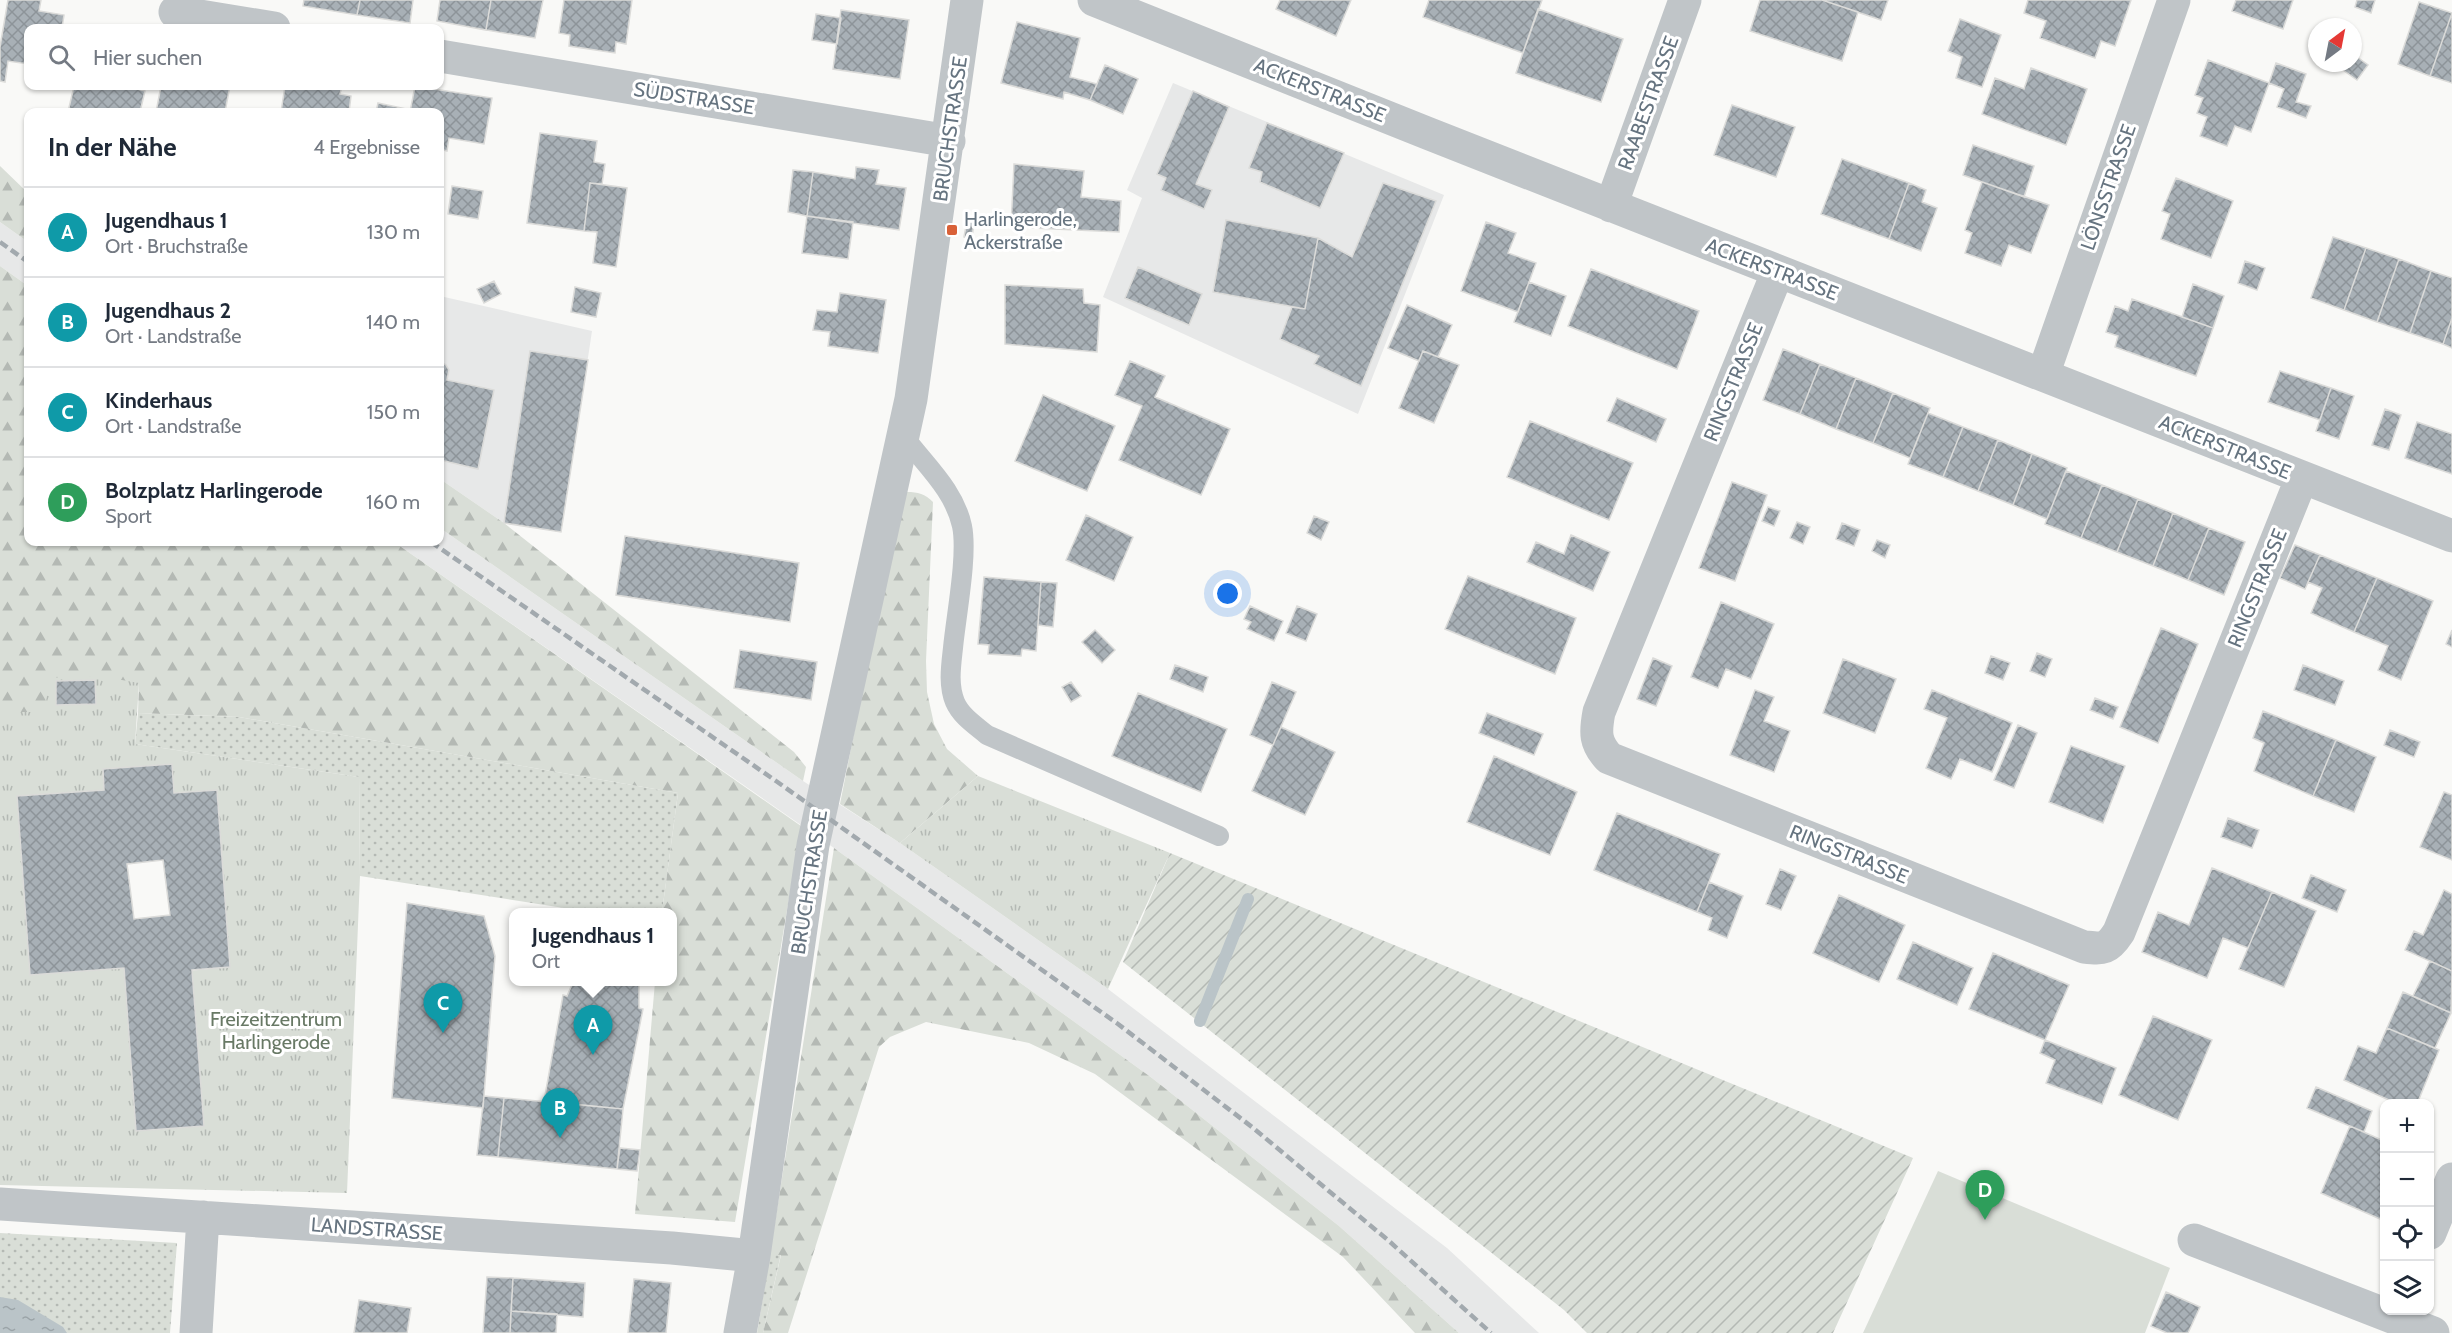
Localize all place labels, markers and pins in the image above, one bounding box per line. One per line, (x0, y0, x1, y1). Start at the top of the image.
place label: Harlingerode, Ackerstraße (964, 207, 1077, 254)
marker: Harlingerode, Ackerstraße (945, 223, 959, 237)
pin: C (424, 984, 462, 1033)
pin: A (574, 1006, 612, 1055)
pin: B (540, 1088, 580, 1138)
pin: D (1966, 1170, 2004, 1220)

